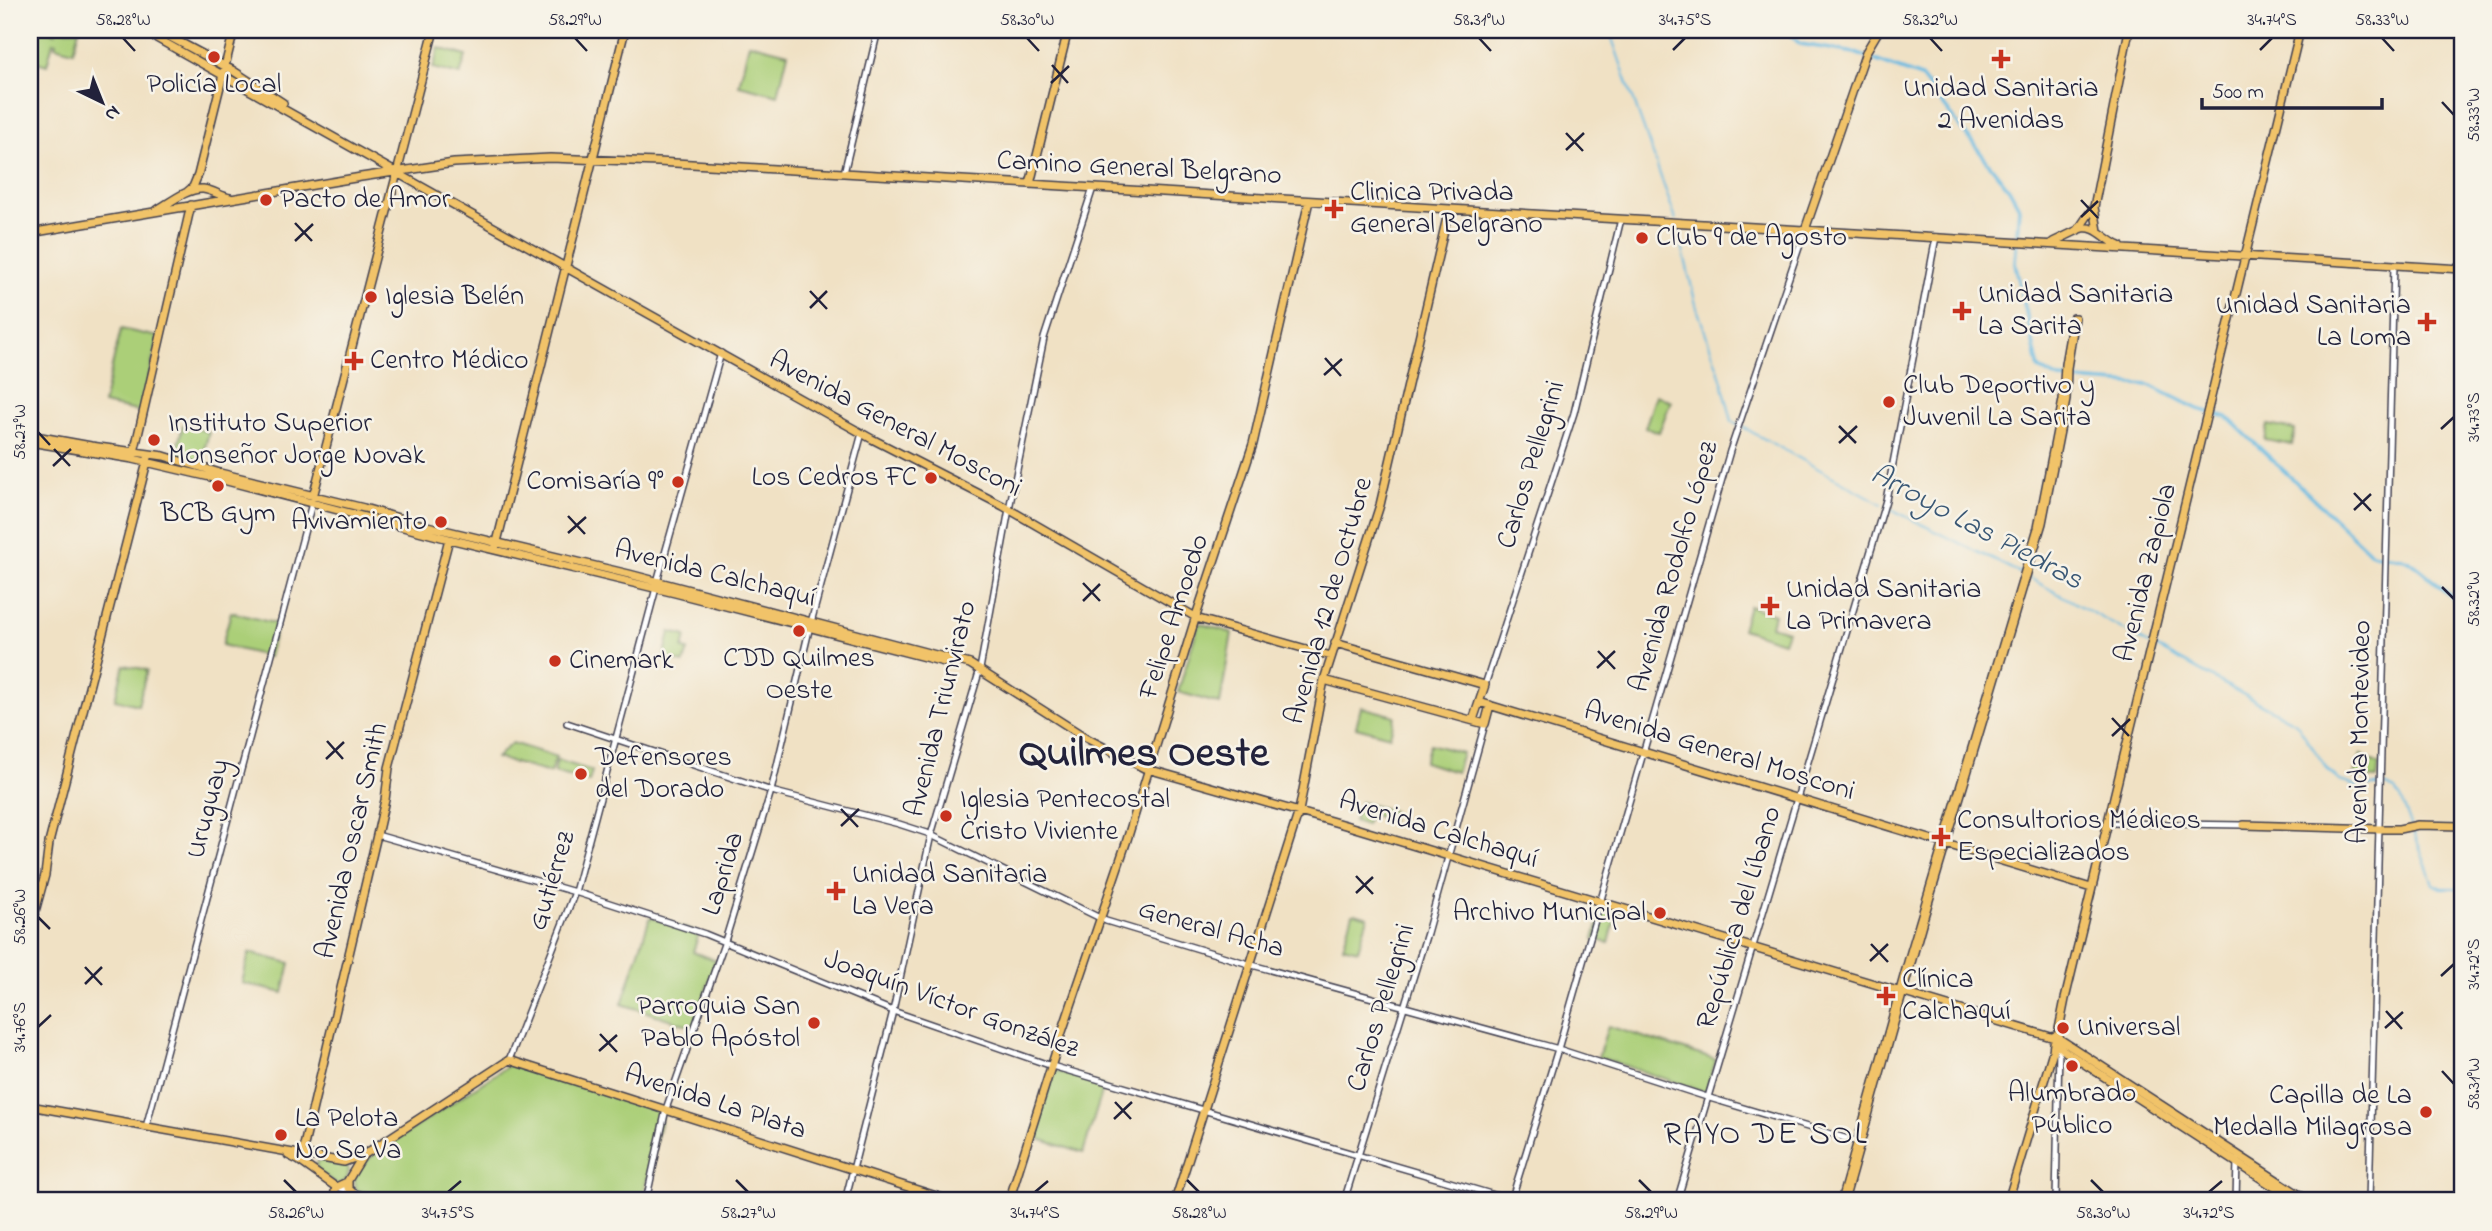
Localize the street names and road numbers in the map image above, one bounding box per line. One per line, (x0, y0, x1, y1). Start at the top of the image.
street label: Camino General Belgrano (995, 141, 1283, 197)
street label: Avenida General Mosconi (761, 341, 1029, 509)
street label: Carlos Pellegrini (1487, 376, 1577, 554)
street label: Avenida Rodolfo López (1620, 436, 1731, 697)
street label: Avenida 12 de Octubre (1275, 472, 1385, 729)
street label: Avenida Zapiola (2105, 479, 2189, 667)
street label: Felipe Amoedo (1129, 529, 1221, 706)
street label: Avenida Calchaquí (610, 530, 820, 620)
street label: Avenida Triunvirato (895, 597, 989, 821)
street label: Avenida Montevideo (2339, 620, 2383, 844)
street label: Avenida General Mosconi (1578, 691, 1860, 813)
street label: Avenida Oscar Smith (306, 719, 400, 963)
street label: Uruguay (176, 755, 242, 863)
street label: Avenida Calchaquí (1333, 781, 1543, 881)
street label: República del Líbano (1687, 802, 1793, 1034)
street label: Gutiérrez (518, 826, 588, 936)
street label: Laprida (692, 827, 756, 921)
street label: General Acha (1133, 890, 1289, 970)
street label: Carlos Pellegrini (1337, 919, 1427, 1097)
street label: Joaquín Víctor González (817, 940, 1085, 1070)
street label: Avenida La Plata (619, 1054, 811, 1152)

